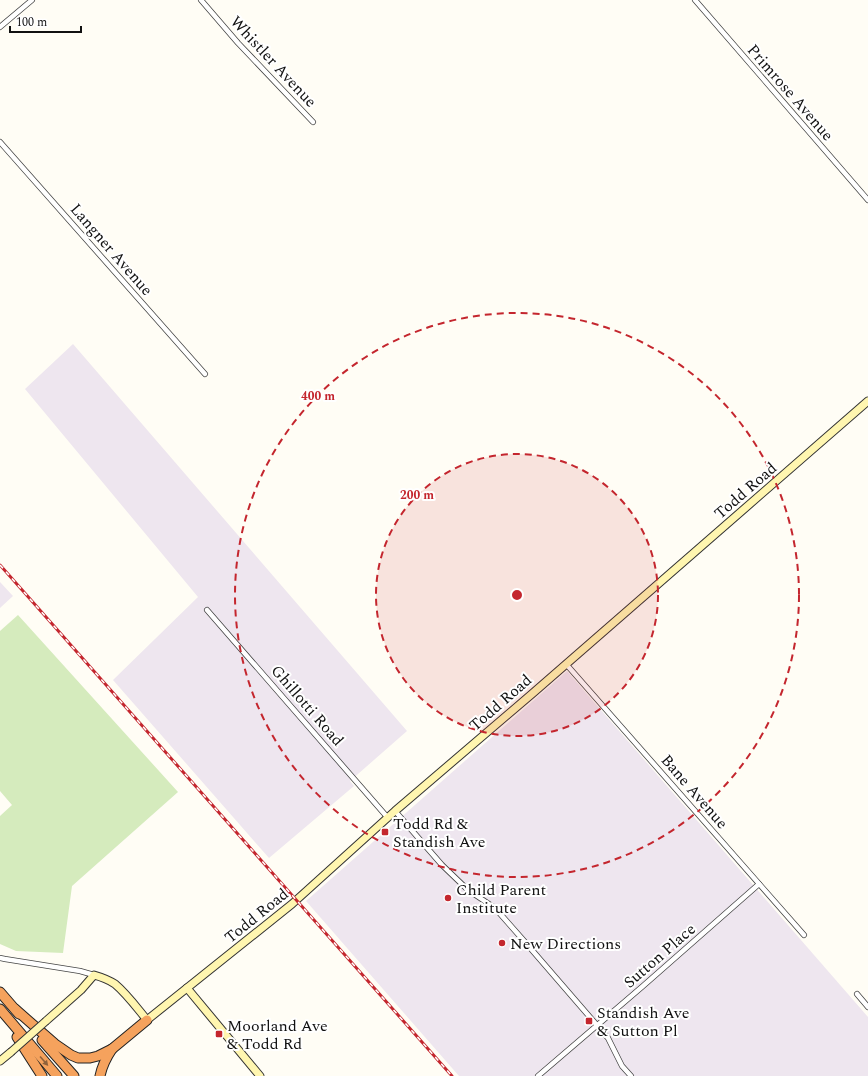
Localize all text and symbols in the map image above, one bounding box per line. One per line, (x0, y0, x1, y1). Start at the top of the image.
scale bar (10, 8, 81, 34)
street label: Whistler Avenue (224, 10, 322, 113)
text: 100 m (16, 13, 47, 32)
street label: Primrose Avenue (741, 39, 839, 146)
street label: Langner Avenue (64, 198, 158, 301)
text: 400 m (301, 387, 335, 406)
street label: Todd Road (709, 457, 782, 525)
text: 200 m (400, 486, 434, 505)
centre of rings (510, 588, 524, 602)
street label: Ghillotti Road (265, 660, 349, 752)
street label: Todd Road (464, 669, 537, 737)
street label: Bane Avenue (655, 749, 734, 834)
place label: Todd Rd & Standish Ave (393, 812, 485, 854)
marker: Todd Rd & Standish Ave (380, 827, 390, 837)
place label: Child Parent Institute (456, 878, 547, 920)
street label: Todd Road (219, 882, 294, 949)
marker: Child Parent Institute (443, 893, 453, 903)
street label: Sutton Place (618, 918, 701, 994)
place label: New Directions (510, 932, 621, 956)
marker: New Directions (497, 938, 507, 948)
place label: Standish Ave & Sutton Pl (597, 1001, 689, 1043)
place label: Moorland Ave & Todd Rd (227, 1014, 328, 1056)
marker: Standish Ave & Sutton Pl (584, 1016, 594, 1026)
marker: Moorland Ave & Todd Rd (214, 1029, 224, 1039)
one-way arrow (40, 1056, 49, 1066)

